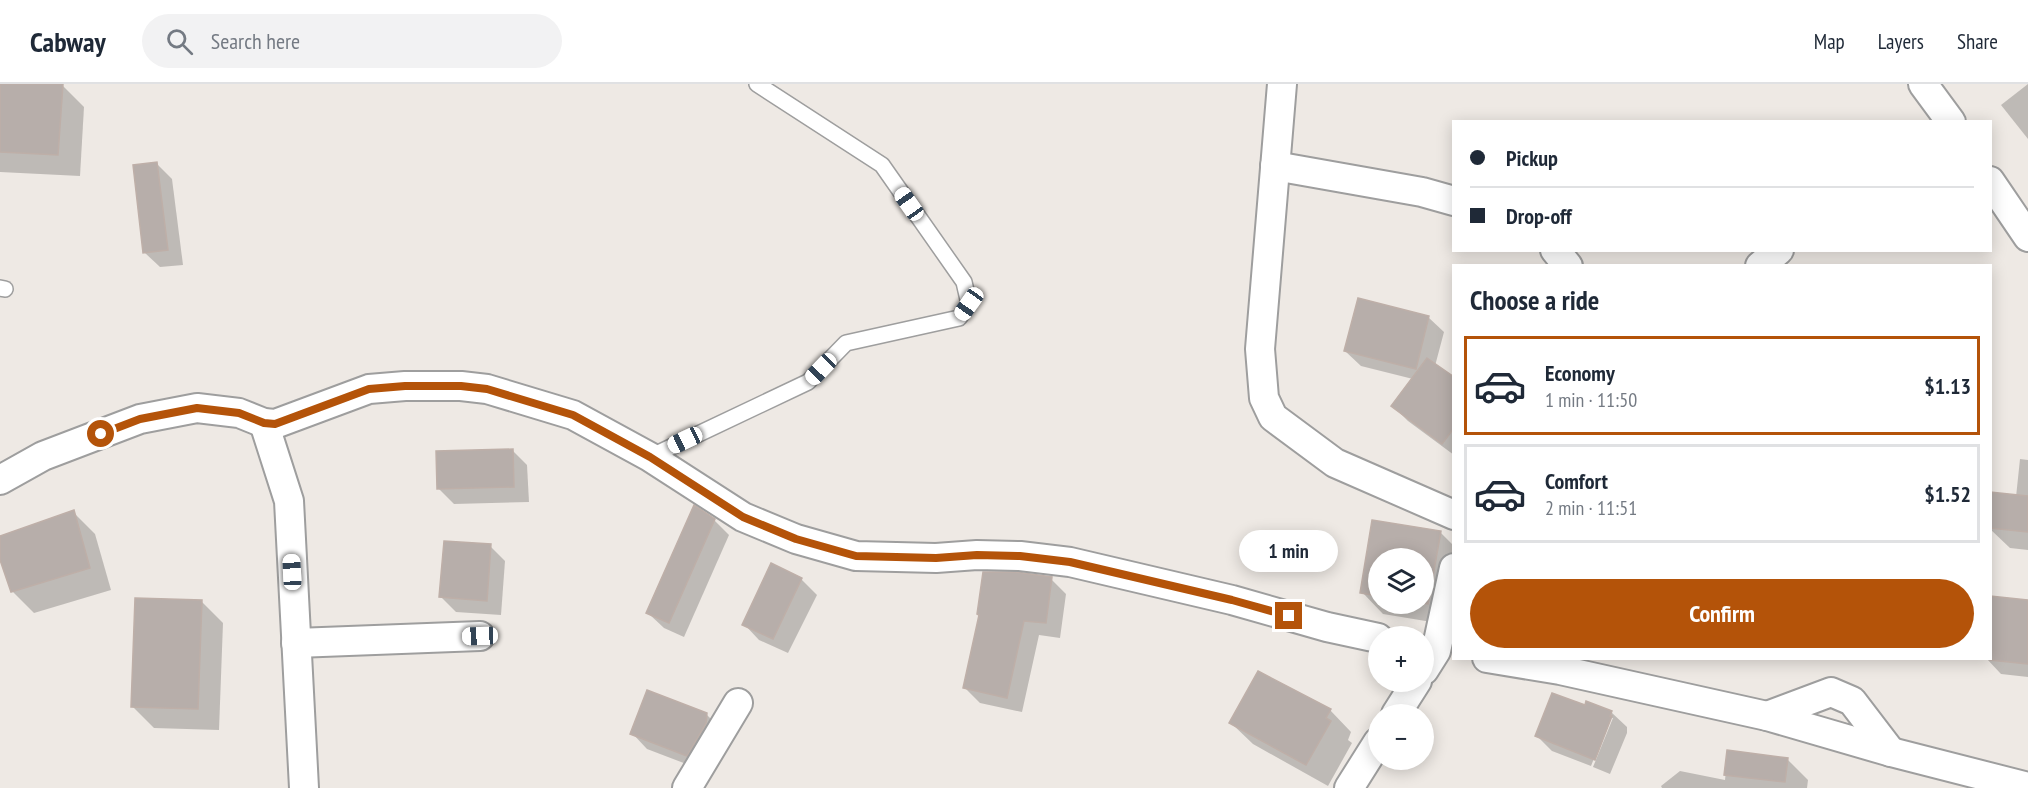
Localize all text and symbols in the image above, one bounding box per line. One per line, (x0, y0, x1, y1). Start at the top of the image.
search box (142, 14, 562, 68)
text: Cabway (30, 23, 106, 60)
icon: search (163, 25, 196, 58)
text: Search here (211, 27, 300, 55)
text: Map (1814, 28, 1845, 55)
text: Layers (1878, 28, 1924, 55)
text: Share (1957, 28, 1998, 55)
text: Pickup (1506, 144, 1558, 172)
car (891, 184, 927, 224)
text: Drop-off (1506, 202, 1572, 230)
text: Choose a ride (1470, 283, 1599, 317)
car (951, 284, 987, 324)
car (802, 350, 840, 388)
icon: car (1473, 359, 1527, 413)
text: Economy (1545, 359, 1615, 387)
text: $1.13 (1924, 372, 1971, 400)
text: 1 min · 11:50 (1545, 387, 1637, 413)
route start (87, 420, 114, 447)
car (665, 424, 705, 456)
icon: car (1473, 467, 1527, 521)
text: Comfort (1545, 467, 1608, 495)
text: $1.52 (1924, 480, 1971, 508)
text: 2 min · 11:51 (1545, 495, 1637, 521)
callout: 1 min (1240, 529, 1338, 571)
text: 1 min (1268, 538, 1309, 564)
map controls (1368, 548, 1434, 770)
button: layers (1368, 548, 1434, 614)
car (282, 554, 302, 590)
button: Confirm (1470, 579, 1974, 648)
route end (1275, 602, 1302, 629)
car (462, 626, 498, 646)
button: + (1368, 626, 1434, 692)
button: − (1368, 704, 1434, 770)

